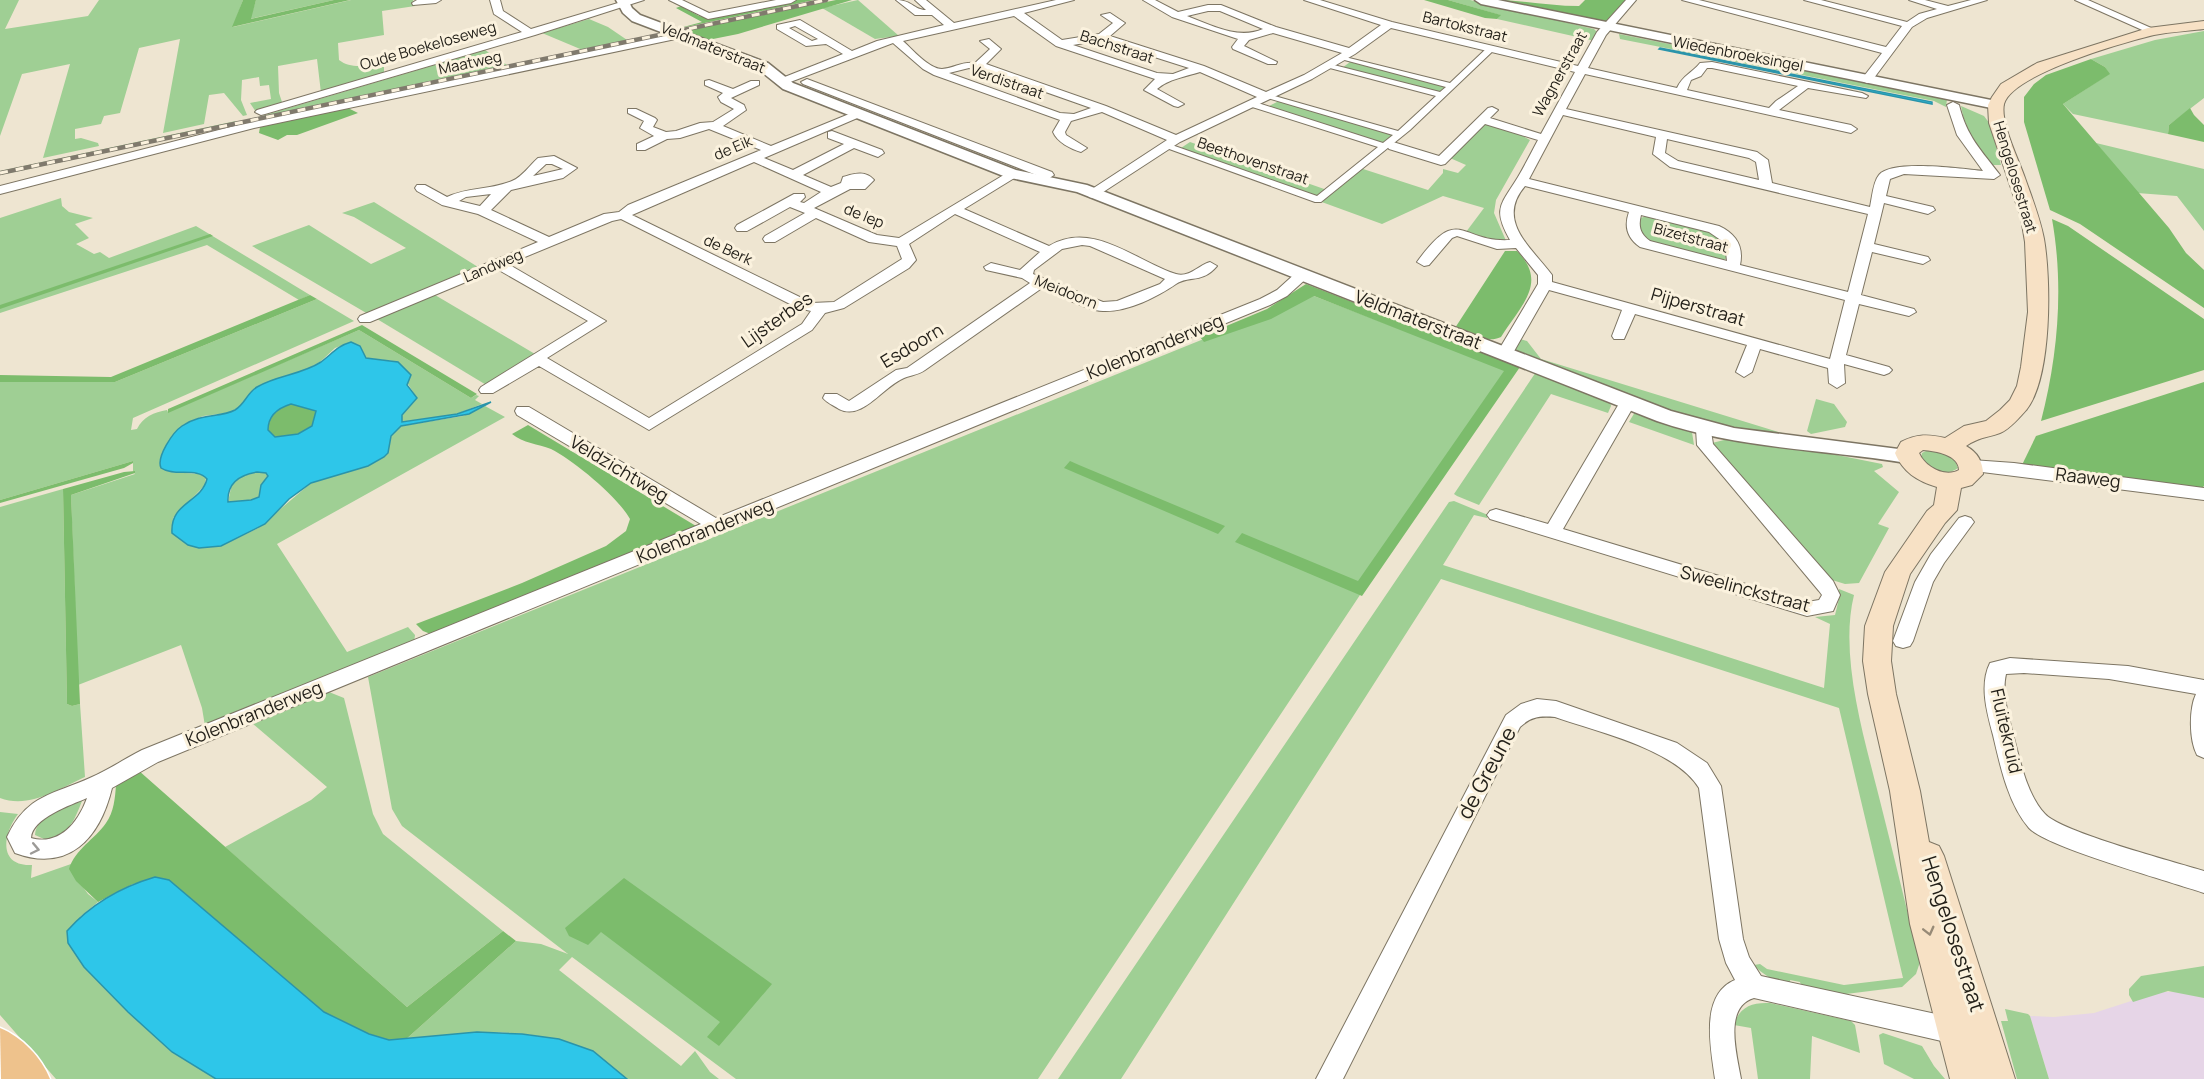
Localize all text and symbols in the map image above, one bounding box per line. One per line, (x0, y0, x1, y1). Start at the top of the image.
street label: Bartokstraat (1421, 6, 1510, 47)
street label: Oude Boekeloseweg (357, 16, 498, 75)
street label: Veldmaterstraat (658, 17, 769, 78)
street label: Bachstraat (1078, 25, 1157, 68)
street label: Wagnerstraat (1527, 27, 1592, 120)
street label: Wiedenbroeksingel (1671, 31, 1805, 76)
street label: Maatweg (436, 46, 503, 79)
street label: Verdistraat (968, 59, 1047, 104)
street label: Hengelosestraat (1988, 118, 2042, 235)
street label: de Eik (710, 130, 756, 165)
street label: Beethovenstraat (1195, 132, 1312, 189)
street label: de Iep (841, 198, 888, 233)
street label: Bizetstraat (1651, 217, 1731, 258)
street label: de Berk (700, 229, 756, 270)
street label: Landweg (460, 244, 526, 287)
street label: Meidoorn (1032, 269, 1101, 314)
street label: Pijperstraat (1648, 281, 1748, 331)
street label: Veldmaterstraat (1352, 284, 1485, 354)
street label: Lijsterbes (736, 286, 817, 352)
street label: Kolenbranderweg (1083, 308, 1227, 384)
street label: Esdoorn (876, 317, 947, 373)
street label: Veldzichtweg (566, 429, 673, 507)
street label: Raaweg (2054, 461, 2122, 493)
street label: Kolenbranderweg (633, 492, 777, 568)
street label: Sweelinckstraat (1678, 559, 1813, 617)
street label: Kolenbranderweg (182, 675, 326, 751)
street label: Fluitekruid (1986, 686, 2028, 776)
street label: de Greune (1450, 722, 1522, 823)
one-way arrow (30, 842, 40, 855)
street label: Hengelosestraat (1916, 852, 1992, 1015)
one-way arrow (1921, 926, 1934, 936)

